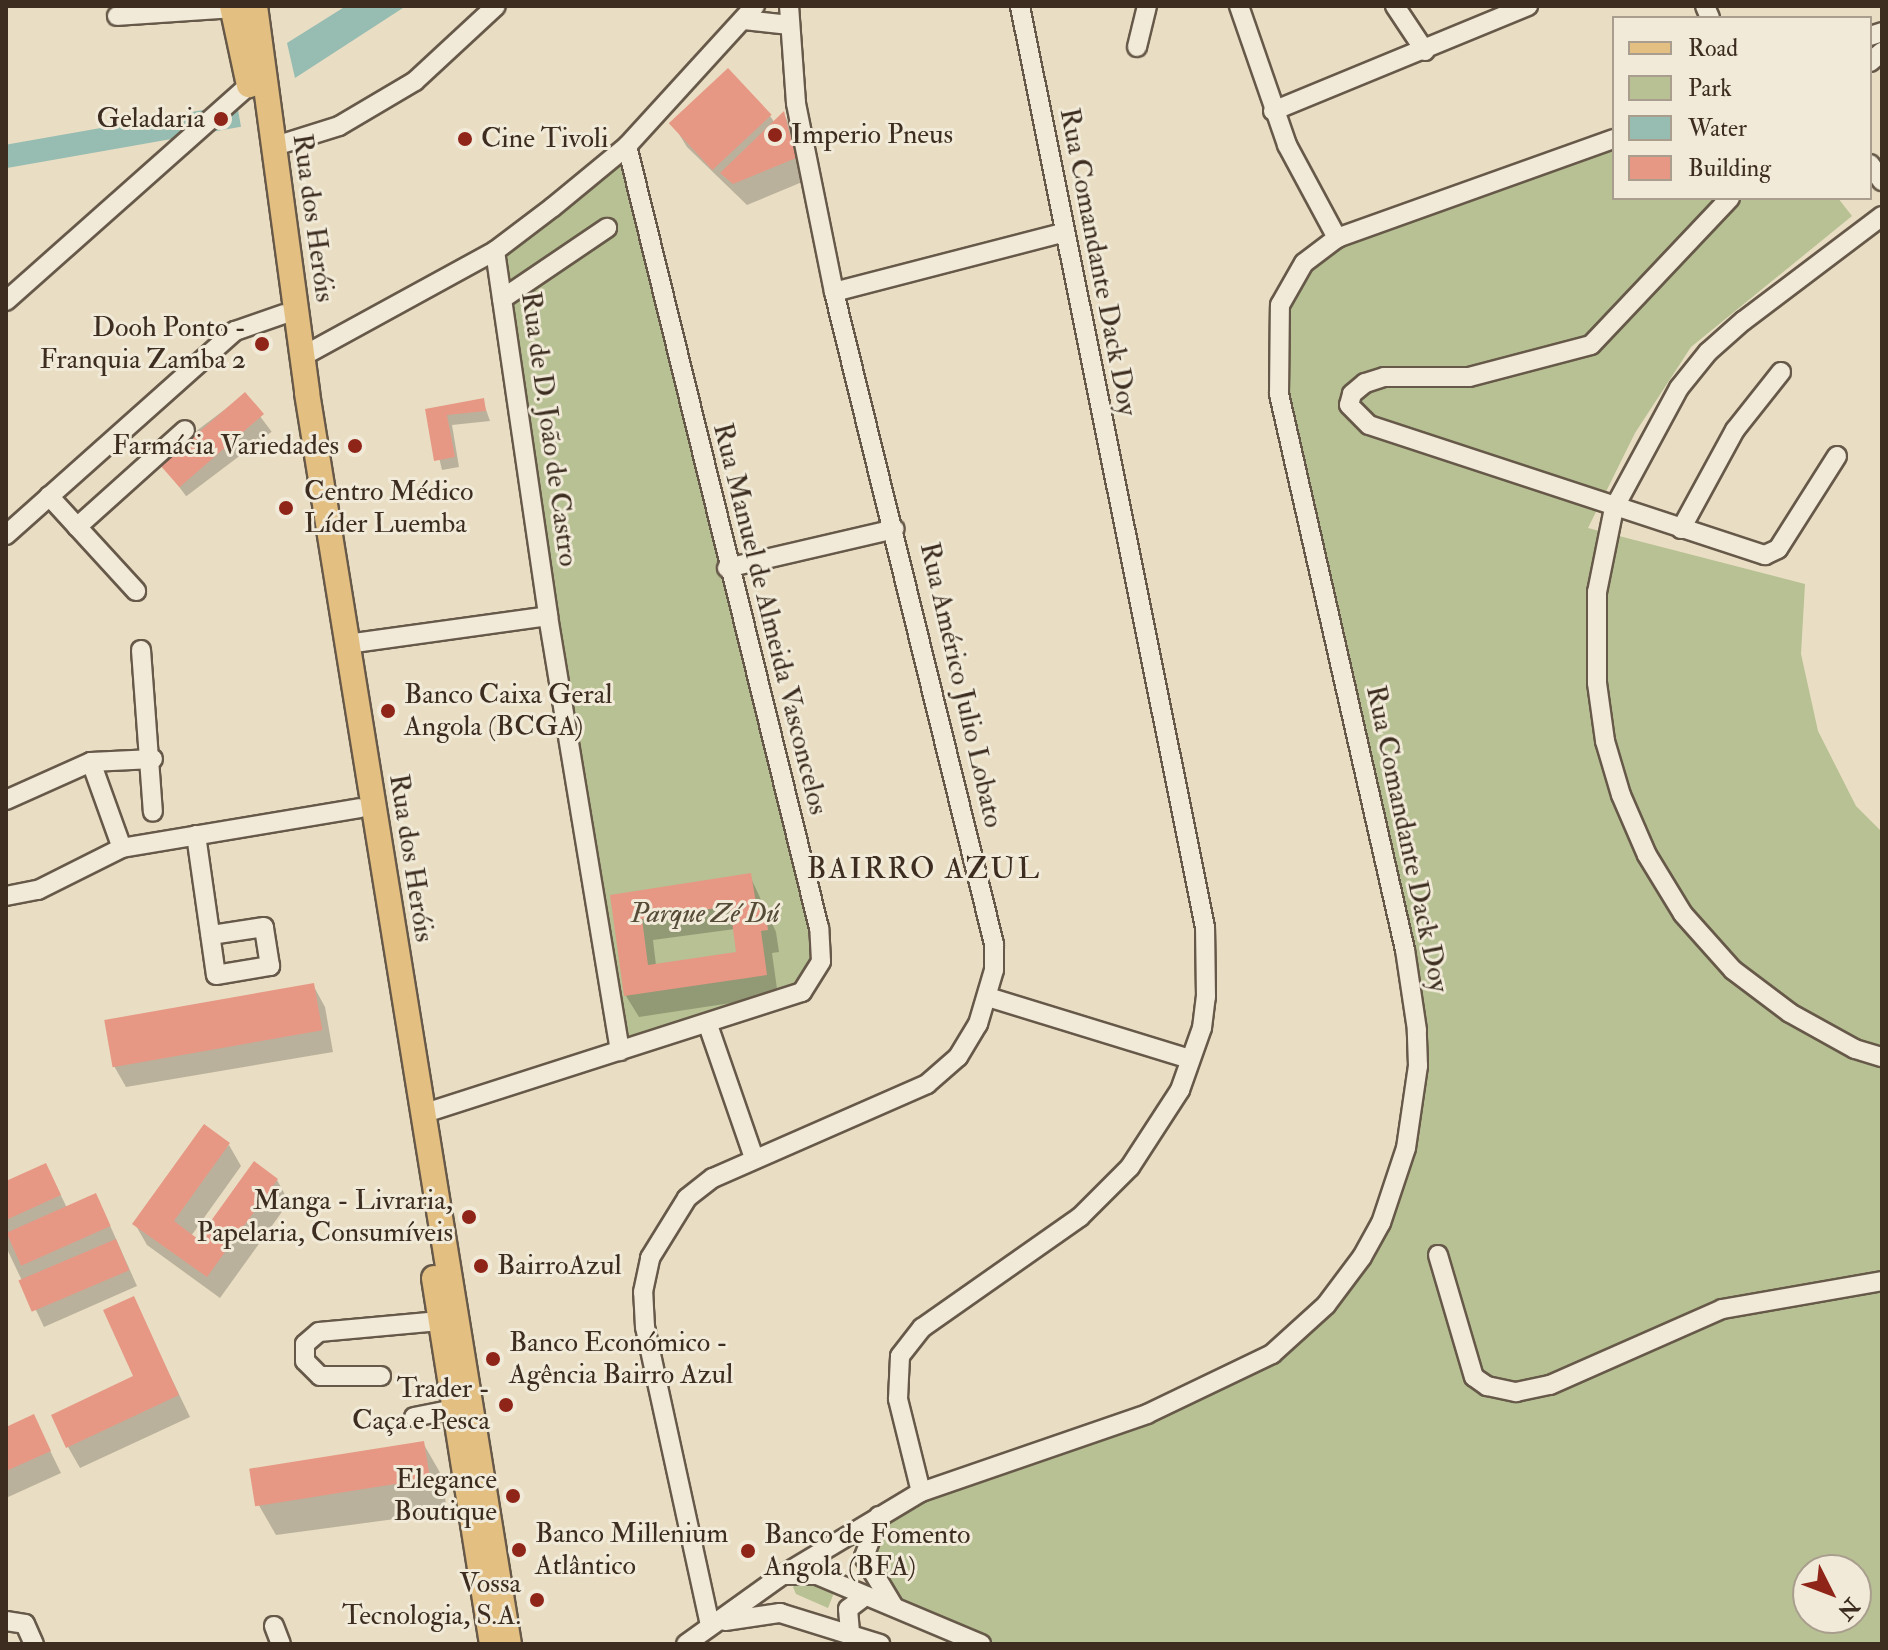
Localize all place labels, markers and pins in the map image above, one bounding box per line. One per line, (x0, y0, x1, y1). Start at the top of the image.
place label: Geladaria (96, 102, 205, 136)
marker: Geladaria (212, 110, 230, 128)
place label: Imperio Pneus (791, 118, 953, 152)
place label: Cine Tivoli (481, 122, 608, 156)
marker: Imperio Pneus (766, 126, 784, 144)
marker: Cine Tivoli (456, 130, 474, 148)
place label: Dooh Ponto - Franquia Zamba 2 (39, 311, 246, 377)
marker: Dooh Ponto - Franquia Zamba 2 (253, 335, 271, 353)
place label: Farmácia Variedades (112, 429, 339, 463)
marker: Farmácia Variedades (346, 437, 364, 455)
place label: Centro Médico Líder Luemba (304, 475, 473, 541)
marker: Centro Médico Líder Luemba (275, 497, 297, 519)
place label: Banco Caixa Geral Angola (BCGA) (404, 678, 612, 744)
marker: Banco Caixa Geral Angola (BCGA) (379, 702, 397, 720)
place label: Manga - Livraria, Papelaria, Consumíveis (197, 1184, 453, 1250)
marker: Manga - Livraria, Papelaria, Consumíveis (460, 1208, 478, 1226)
place label: BairroAzul (497, 1249, 622, 1283)
marker: BairroAzul (472, 1257, 490, 1275)
place label: Banco Económico - Agência Bairro Azul (509, 1326, 733, 1392)
marker: Banco Económico - Agência Bairro Azul (484, 1350, 502, 1368)
place label: Trader - Caça e Pesca (352, 1372, 490, 1438)
marker: Trader - Caça e Pesca (497, 1396, 515, 1414)
place label: Elegance Boutique (394, 1463, 497, 1529)
marker: Elegance Boutique (504, 1487, 522, 1505)
place label: Banco Millenium Atlântico (535, 1517, 728, 1583)
place label: Banco de Fomento Angola (BFA) (764, 1518, 971, 1584)
marker: Banco Millenium Atlântico (510, 1541, 528, 1559)
marker: Banco de Fomento Angola (BFA) (739, 1542, 757, 1560)
place label: Vossa Tecnologia, S.A. (342, 1567, 521, 1633)
marker: Vossa Tecnologia, S.A. (528, 1591, 546, 1609)

